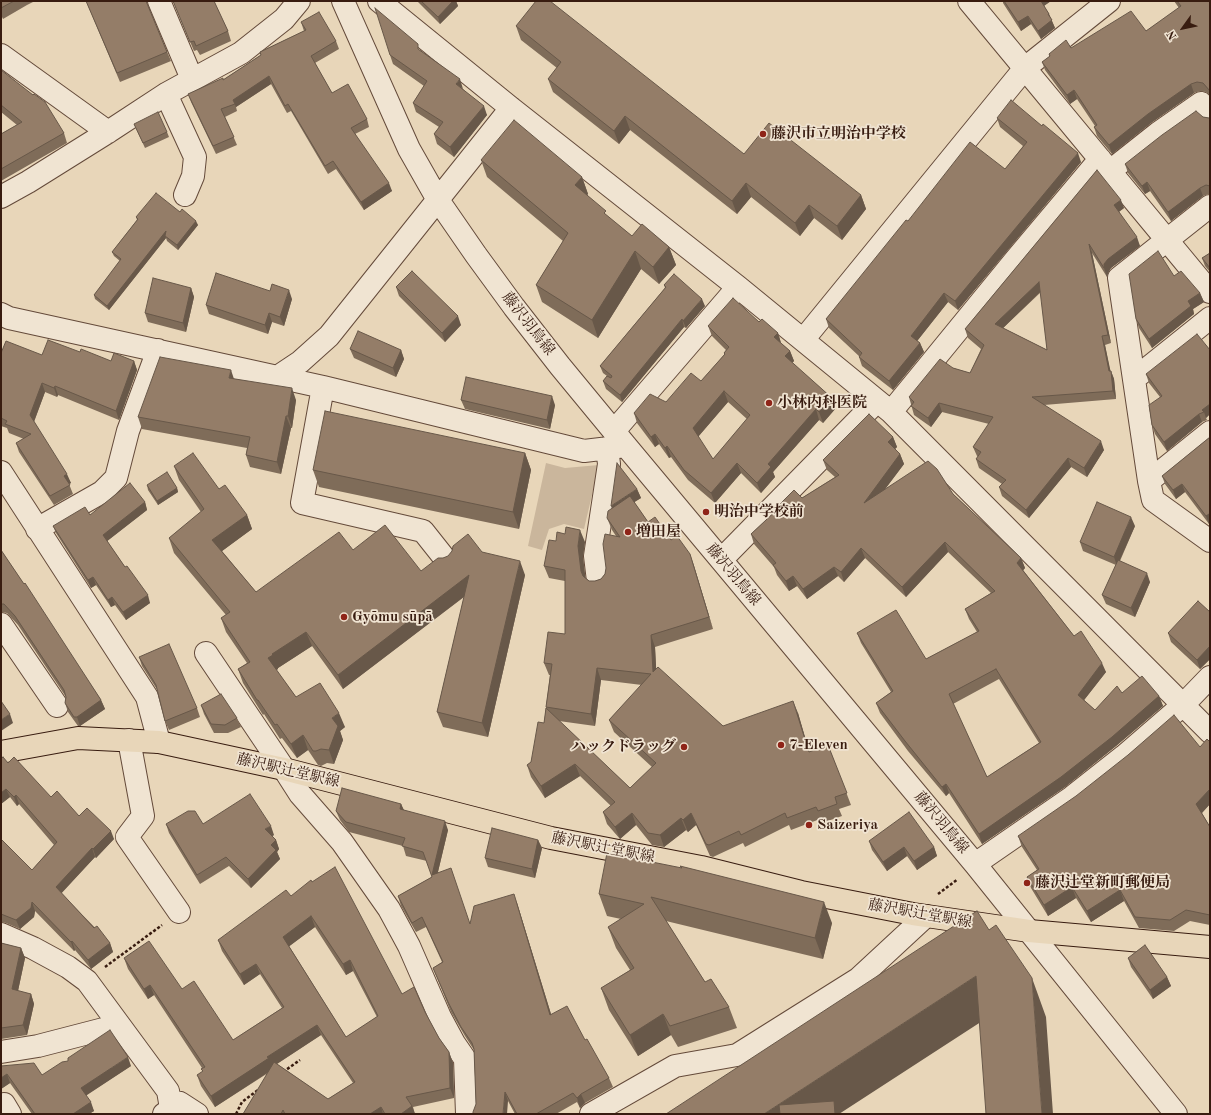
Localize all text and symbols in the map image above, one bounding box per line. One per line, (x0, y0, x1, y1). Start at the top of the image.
north arrow (1163, 8, 1203, 48)
text: N (1166, 28, 1179, 41)
place label: 藤沢市立明治中学校 (771, 125, 906, 143)
marker: 藤沢市立明治中学校 (758, 129, 768, 139)
street label: 藤沢羽鳥線 (498, 289, 558, 359)
place label: 小林内科医院 (777, 394, 867, 412)
marker: 小林内科医院 (764, 398, 774, 408)
place label: 明治中学校前 (714, 503, 804, 521)
marker: 明治中学校前 (701, 507, 711, 517)
place label: 増田屋 (636, 523, 681, 541)
marker: 増田屋 (623, 527, 633, 537)
street label: 藤沢羽鳥線 (702, 540, 764, 610)
place label: Gyōmu sūpā (352, 608, 433, 626)
marker: Gyōmu sūpā (339, 612, 349, 622)
place label: 7-Eleven (789, 736, 848, 754)
place label: ハックドラッグ (571, 738, 676, 756)
marker: 7-Eleven (776, 740, 786, 750)
marker: ハックドラッグ (679, 742, 689, 752)
street label: 藤沢駅辻堂駅線 (235, 750, 341, 792)
street label: 藤沢羽鳥線 (910, 788, 972, 858)
place label: Saizeriya (817, 816, 878, 834)
marker: Saizeriya (804, 820, 814, 830)
street label: 藤沢駅辻堂駅線 (550, 829, 656, 867)
place label: 藤沢辻堂新町郵便局 (1035, 874, 1170, 892)
marker: 藤沢辻堂新町郵便局 (1022, 878, 1032, 888)
street label: 藤沢駅辻堂駅線 (867, 896, 973, 932)

